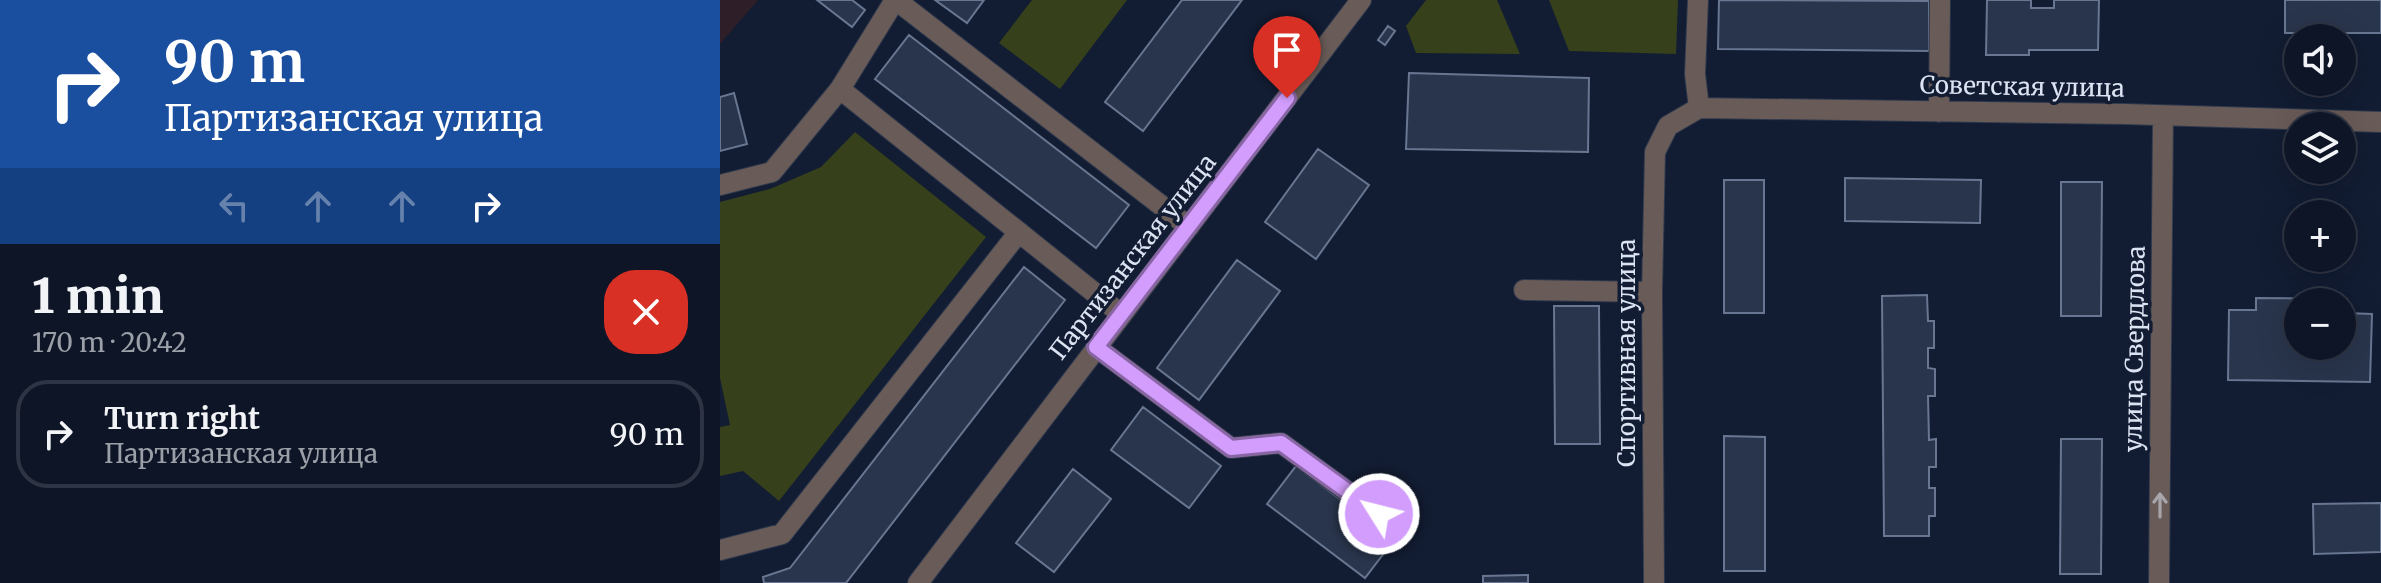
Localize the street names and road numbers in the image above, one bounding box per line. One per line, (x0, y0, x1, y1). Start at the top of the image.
street label: Советская улица (1919, 69, 2125, 104)
street label: Партизанская улица (1043, 147, 1223, 366)
street label: Спортивная улица (1611, 239, 1642, 467)
street label: улица Свердлова (2117, 245, 2152, 452)

